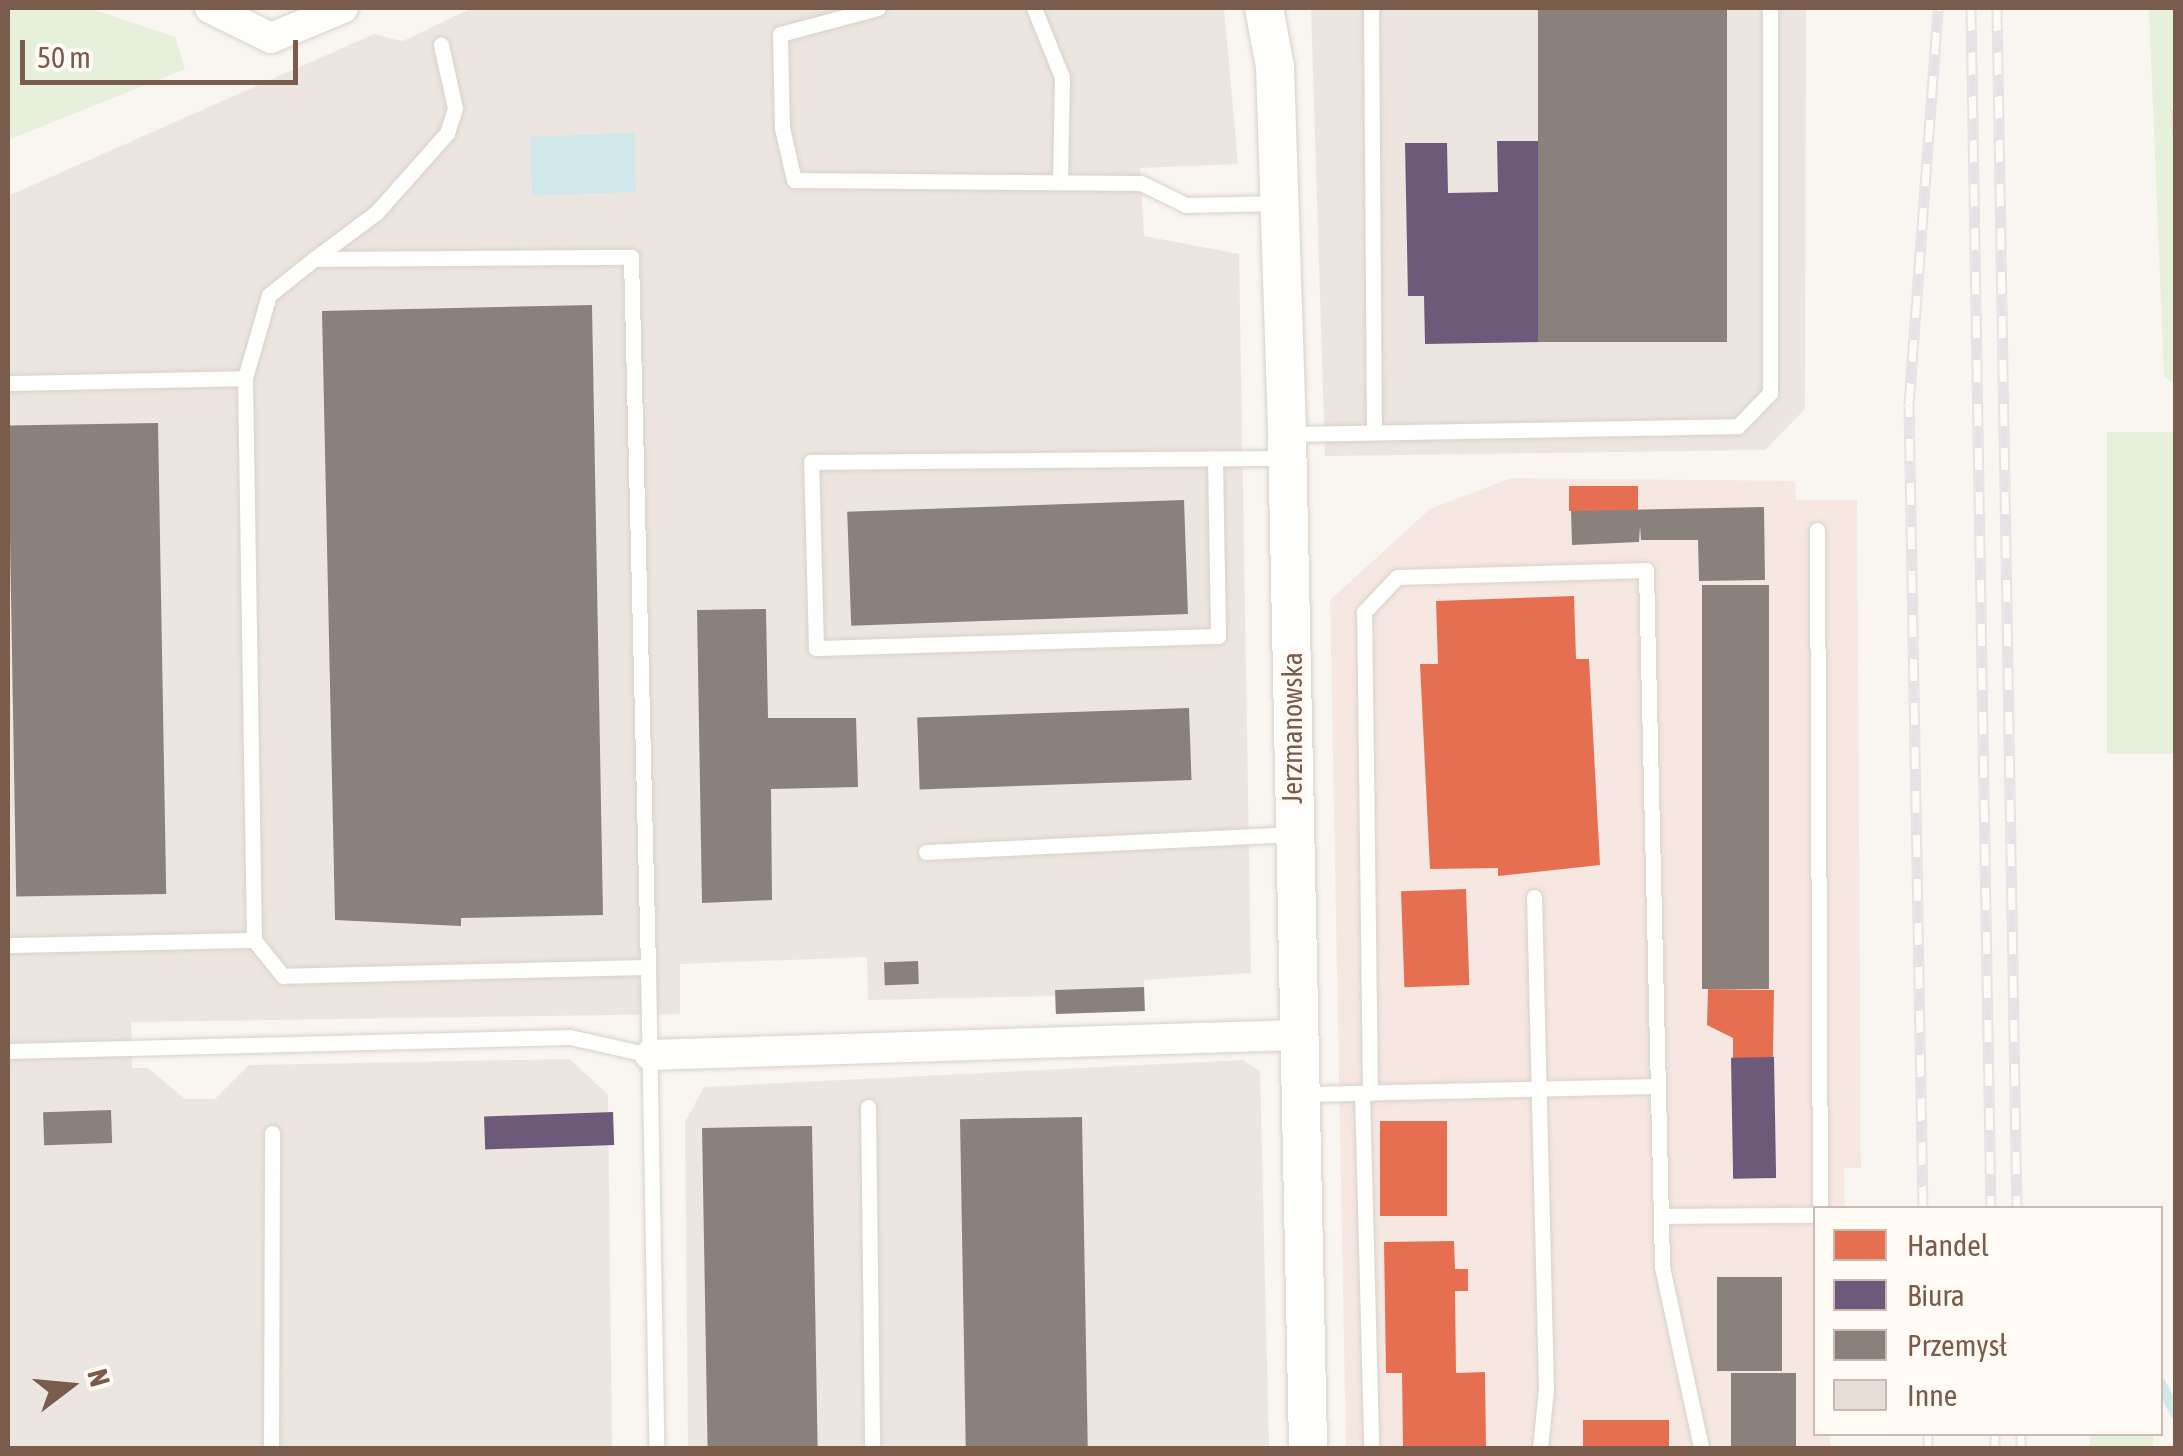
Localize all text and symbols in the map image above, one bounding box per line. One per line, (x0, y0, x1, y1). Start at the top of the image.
scale bar (25, 20, 302, 82)
text: 50 m (37, 40, 91, 74)
street label: Jerzmanowska (1275, 652, 1309, 804)
legend (1813, 1206, 2163, 1436)
text: Handel (1907, 1228, 1989, 1262)
text: Biura (1907, 1278, 1965, 1312)
text: Przemysł (1907, 1328, 2007, 1362)
north arrow (20, 1336, 120, 1436)
text: N (81, 1365, 116, 1390)
text: Inne (1907, 1378, 1957, 1412)

